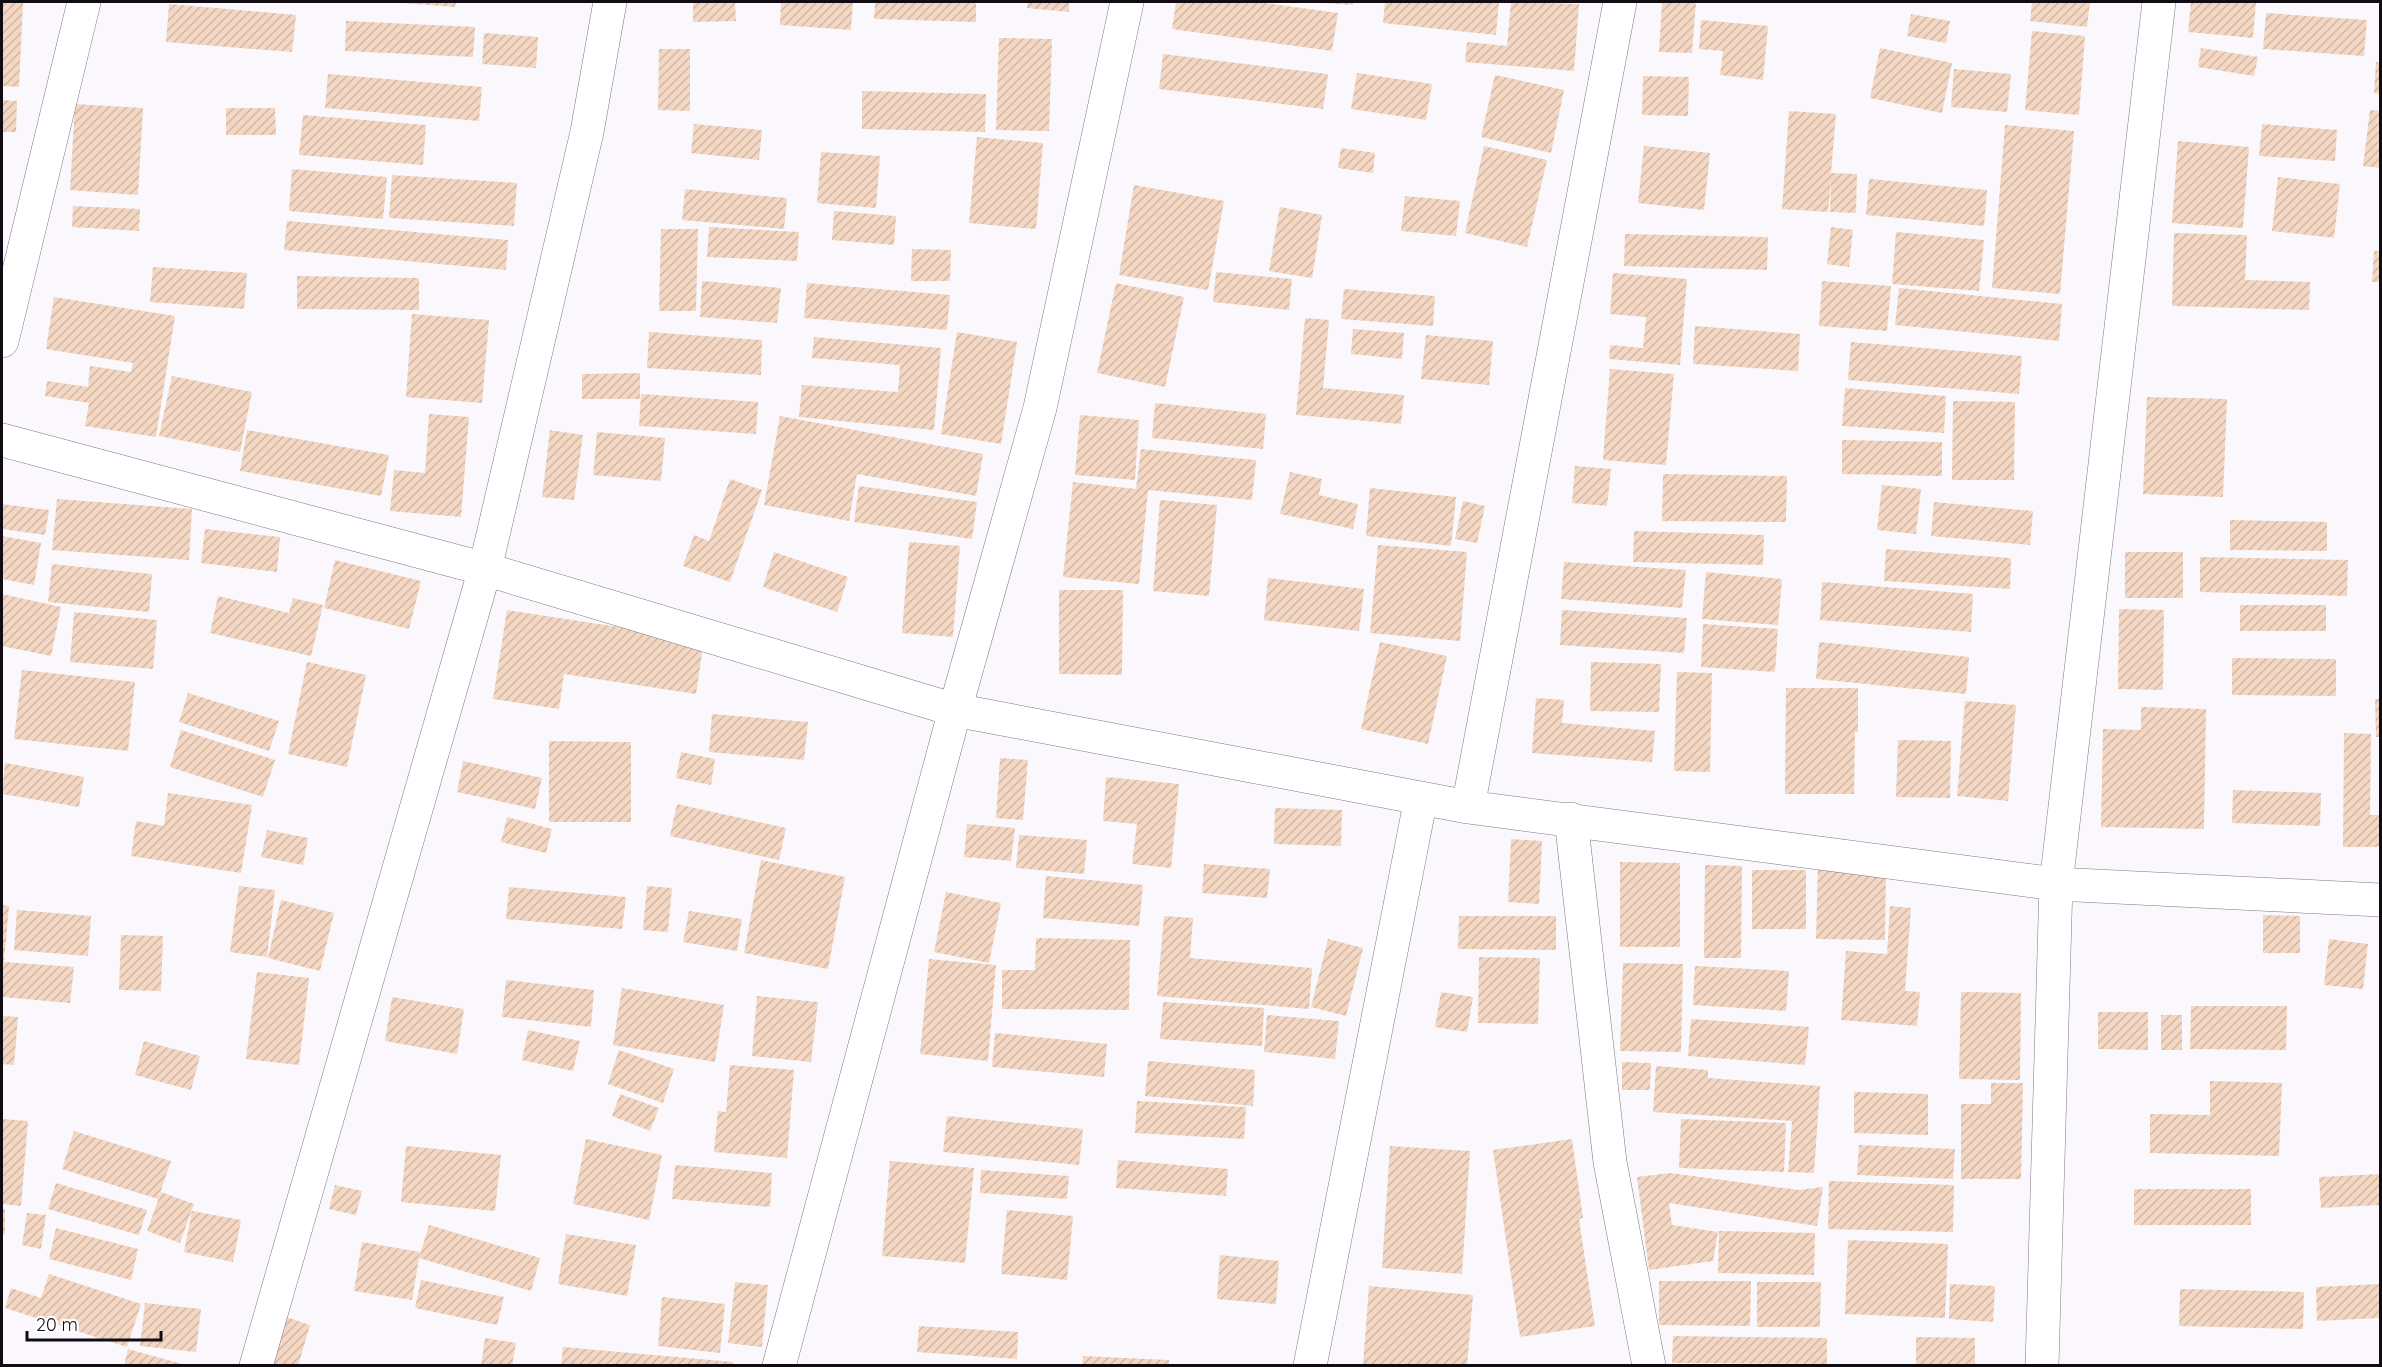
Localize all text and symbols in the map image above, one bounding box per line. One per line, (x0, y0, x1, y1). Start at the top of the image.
scale bar (27, 1304, 160, 1342)
text: 20 m (36, 1313, 78, 1336)

